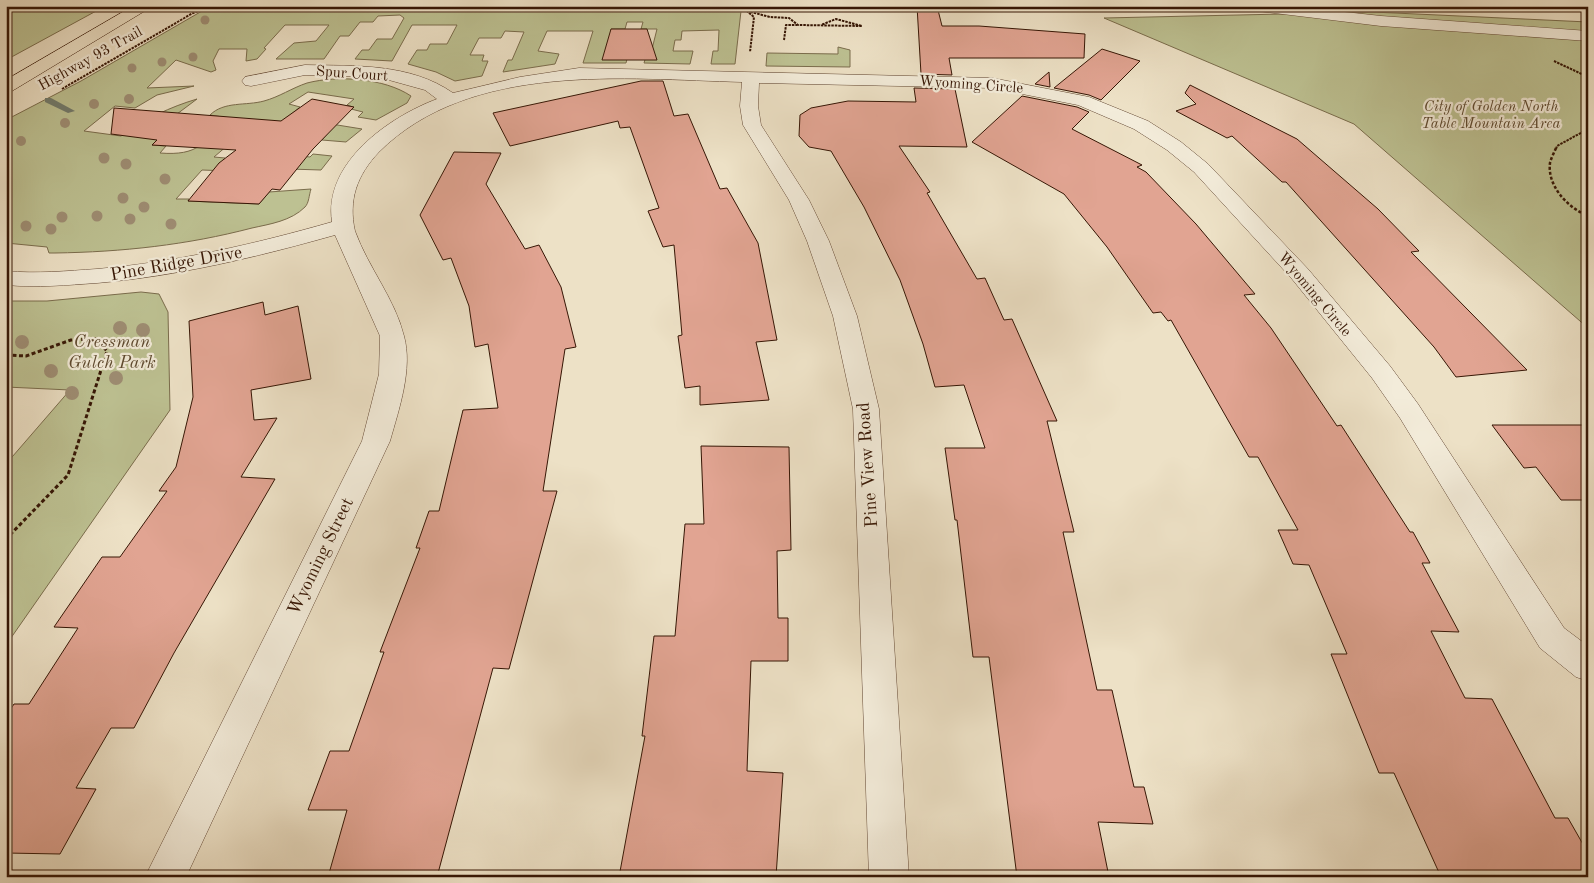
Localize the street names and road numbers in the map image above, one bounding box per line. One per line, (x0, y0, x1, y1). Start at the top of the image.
street label: Highway 93 Trail (36, 24, 145, 94)
street label: Spur Court (315, 64, 389, 85)
street label: Wyoming Circle (918, 74, 1024, 97)
street label: Pine Ridge Drive (109, 244, 244, 284)
street label: Wyoming Circle (1274, 250, 1353, 340)
street label: Pine View Road (855, 402, 881, 528)
street label: Wyoming Street (285, 495, 357, 618)

